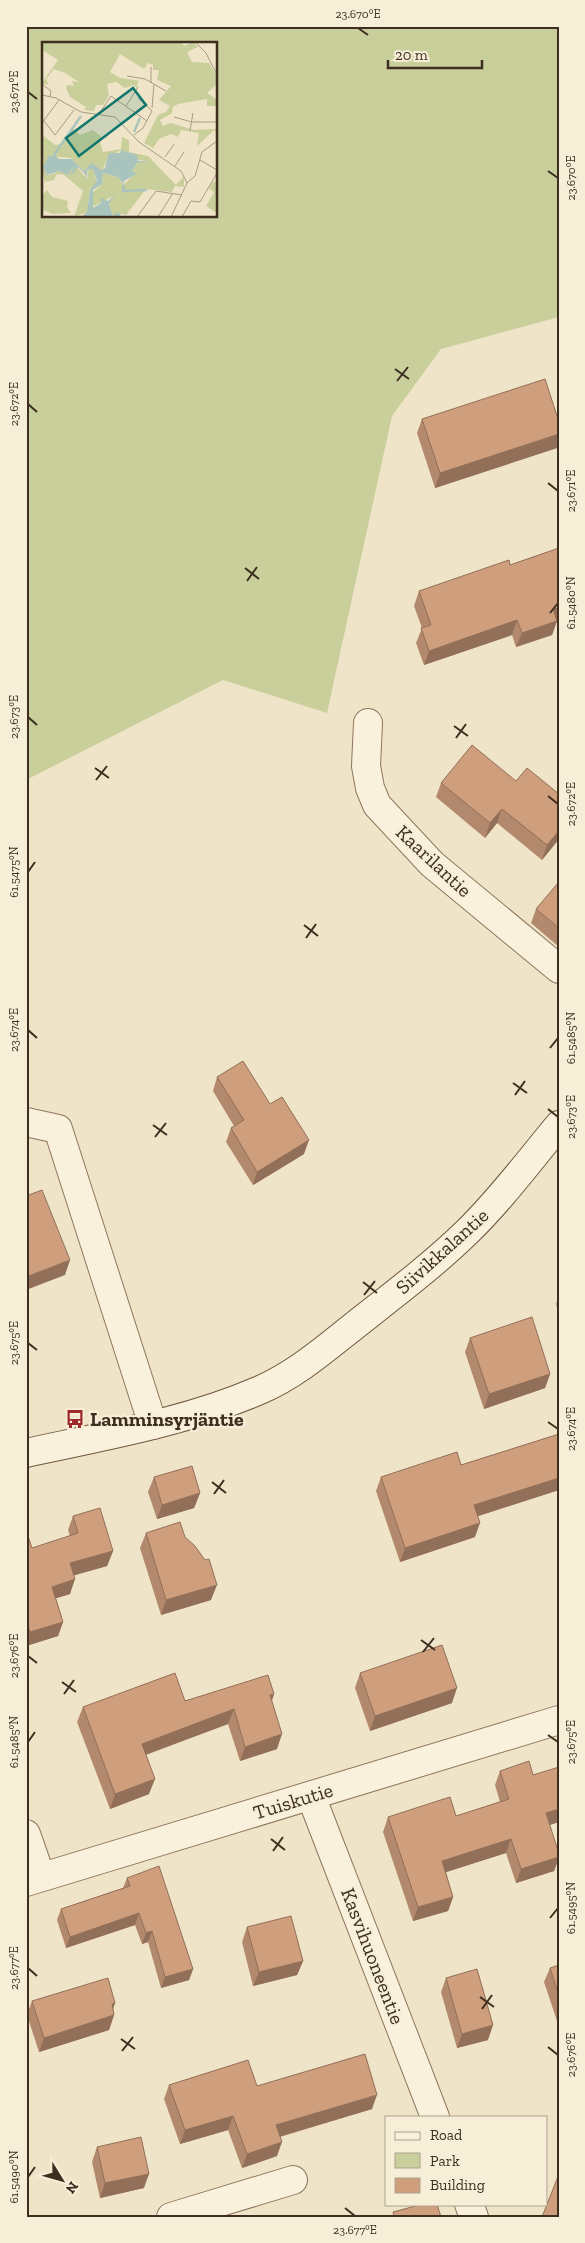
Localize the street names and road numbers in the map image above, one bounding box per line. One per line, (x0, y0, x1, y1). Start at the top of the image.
street label: Kaarilantie (391, 820, 477, 902)
street label: Siivikkalantie (391, 1203, 493, 1299)
street label: Tuiskutie (250, 1778, 336, 1824)
street label: Kasvihuoneentie (336, 1885, 410, 2027)

